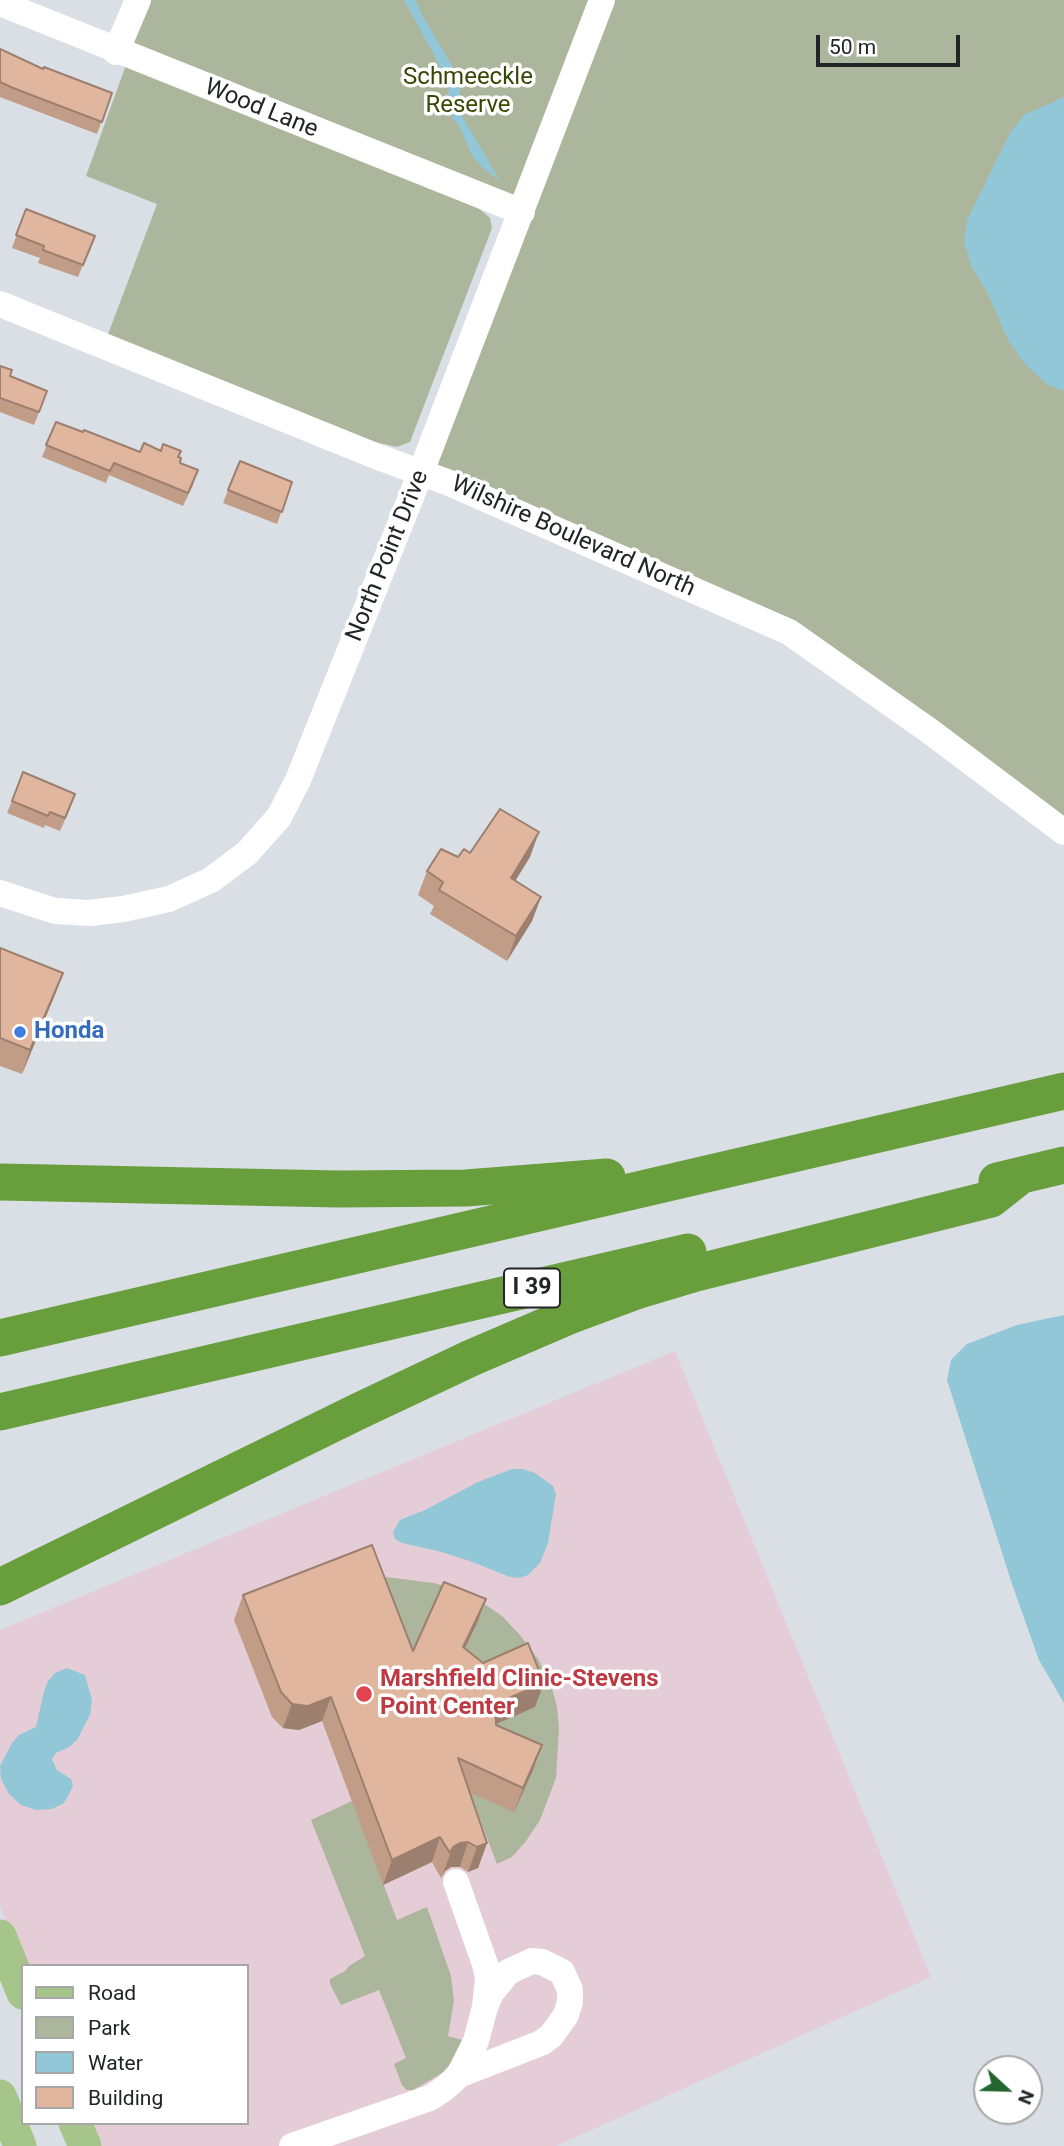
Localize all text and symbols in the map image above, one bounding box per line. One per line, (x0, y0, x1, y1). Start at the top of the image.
scale bar (819, 21, 962, 65)
text: 50 m (829, 35, 876, 59)
park label: Schmeeckle Reserve (403, 64, 533, 120)
street label: Wood Lane (200, 73, 322, 145)
street label: North Point Drive (341, 466, 435, 646)
street label: Wilshire Boulevard North (447, 470, 699, 604)
place label: Honda (34, 1018, 104, 1046)
marker: Honda (12, 1024, 28, 1040)
road number: I 39 (504, 1268, 560, 1308)
place label: Marshfield Clinic-Stevens Point Center (380, 1666, 658, 1722)
marker: Marshfield Clinic-Stevens Point Center (354, 1684, 374, 1704)
legend (21, 1964, 248, 2125)
text: Road (88, 1981, 136, 2005)
text: Park (88, 2016, 130, 2040)
text: Water (88, 2051, 143, 2075)
north arrow (973, 2055, 1043, 2125)
text: Building (88, 2086, 163, 2110)
text: N (1013, 2087, 1039, 2108)

